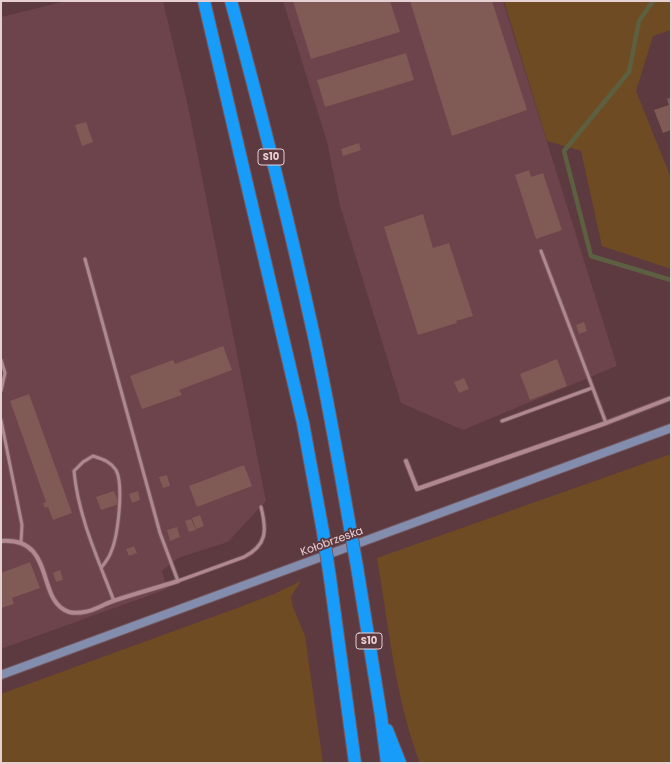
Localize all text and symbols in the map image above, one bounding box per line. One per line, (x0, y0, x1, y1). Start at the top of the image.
road number: S10 (258, 149, 284, 165)
street label: Kołobrzeska (299, 525, 365, 559)
road number: S10 (356, 633, 382, 649)

